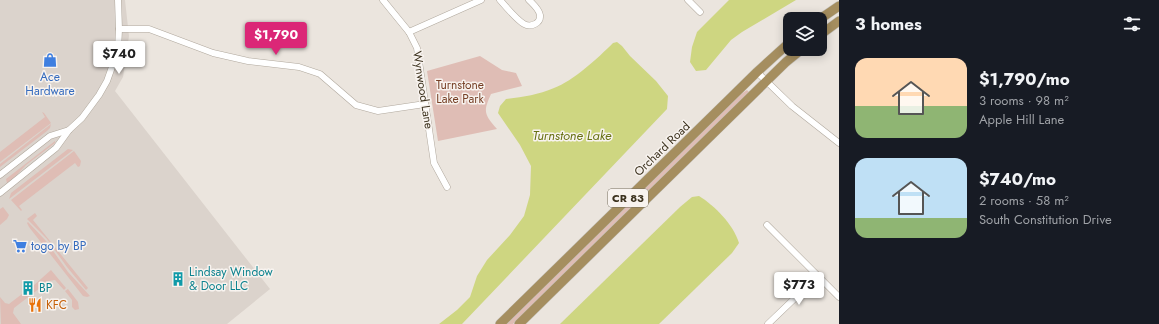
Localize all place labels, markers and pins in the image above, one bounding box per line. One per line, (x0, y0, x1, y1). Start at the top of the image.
pin: $1,790 (243, 22, 309, 56)
pin: $740 (95, 41, 143, 75)
shop icon: Ace Hardware (42, 52, 58, 68)
place label: Ace Hardware (25, 68, 75, 100)
place label: togo by BP (31, 237, 87, 255)
supermarket icon: togo by BP (12, 238, 28, 254)
place label: Lindsay Window & Door LLC (189, 263, 274, 295)
building icon: Lindsay Window & Door LLC (170, 271, 186, 287)
pin: $773 (775, 272, 823, 306)
place label: BP (39, 279, 53, 297)
building icon: BP (20, 280, 36, 296)
place label: KFC (46, 296, 67, 314)
restaurant icon: KFC (27, 297, 43, 313)

